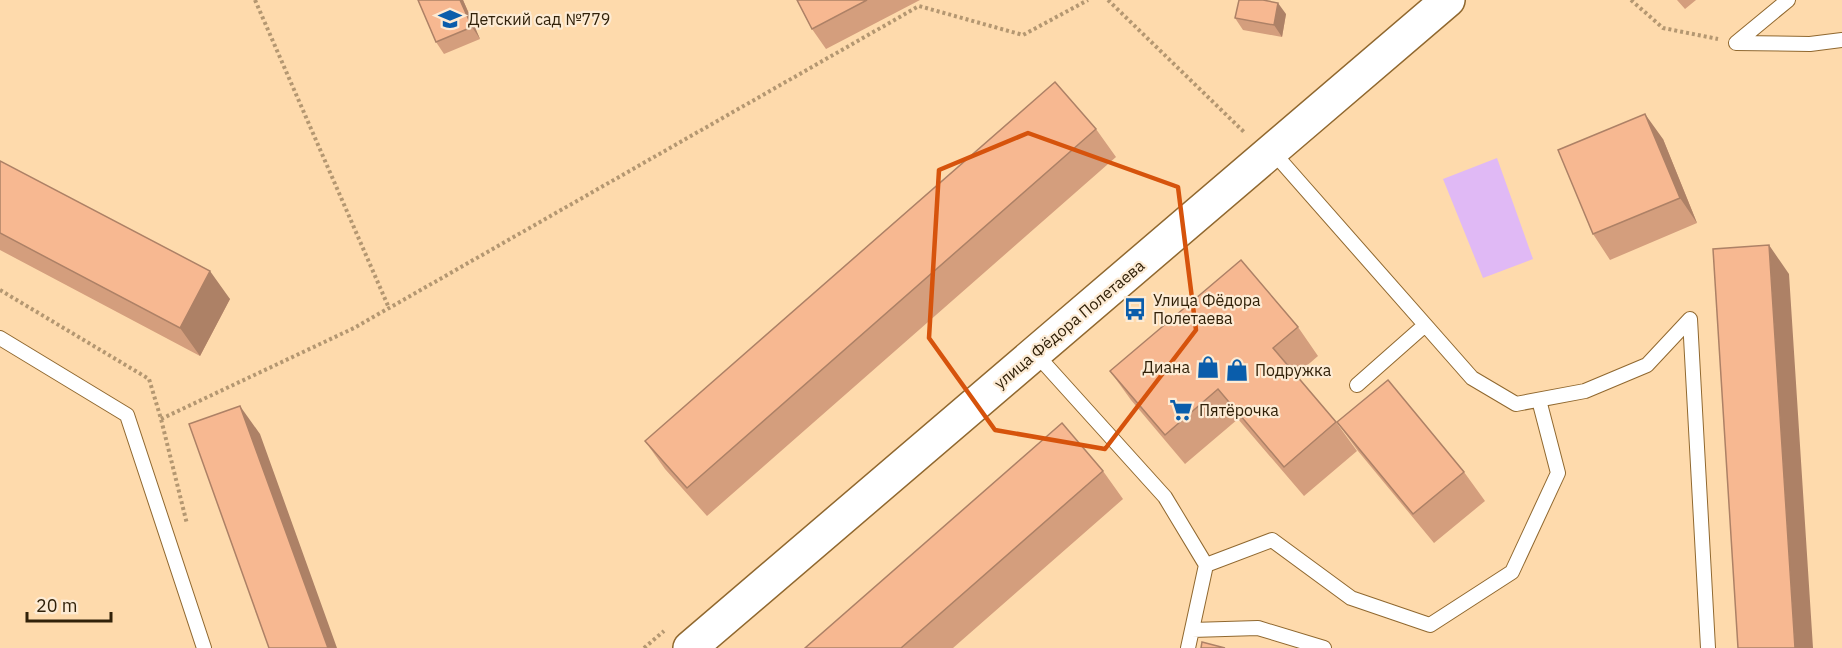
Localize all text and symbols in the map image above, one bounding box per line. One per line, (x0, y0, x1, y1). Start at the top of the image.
school or university icon: Детский сад №779 (437, 6, 463, 32)
place label: Детский сад №779 (468, 9, 610, 29)
street label: улица Фёдора Полетаева (990, 255, 1149, 393)
place label: Улица Фёдора Полетаева (1153, 290, 1261, 328)
bus stop icon: Улица Фёдора Полетаева (1122, 296, 1148, 322)
shop icon: Диана (1195, 354, 1221, 380)
place label: Диана (1142, 357, 1190, 377)
shop icon: Подружка (1224, 357, 1250, 383)
place label: Подружка (1255, 360, 1332, 380)
supermarket icon: Пятёрочка (1168, 397, 1194, 423)
place label: Пятёрочка (1199, 400, 1279, 420)
scale bar (27, 585, 111, 623)
text: 20 m (36, 594, 78, 617)

